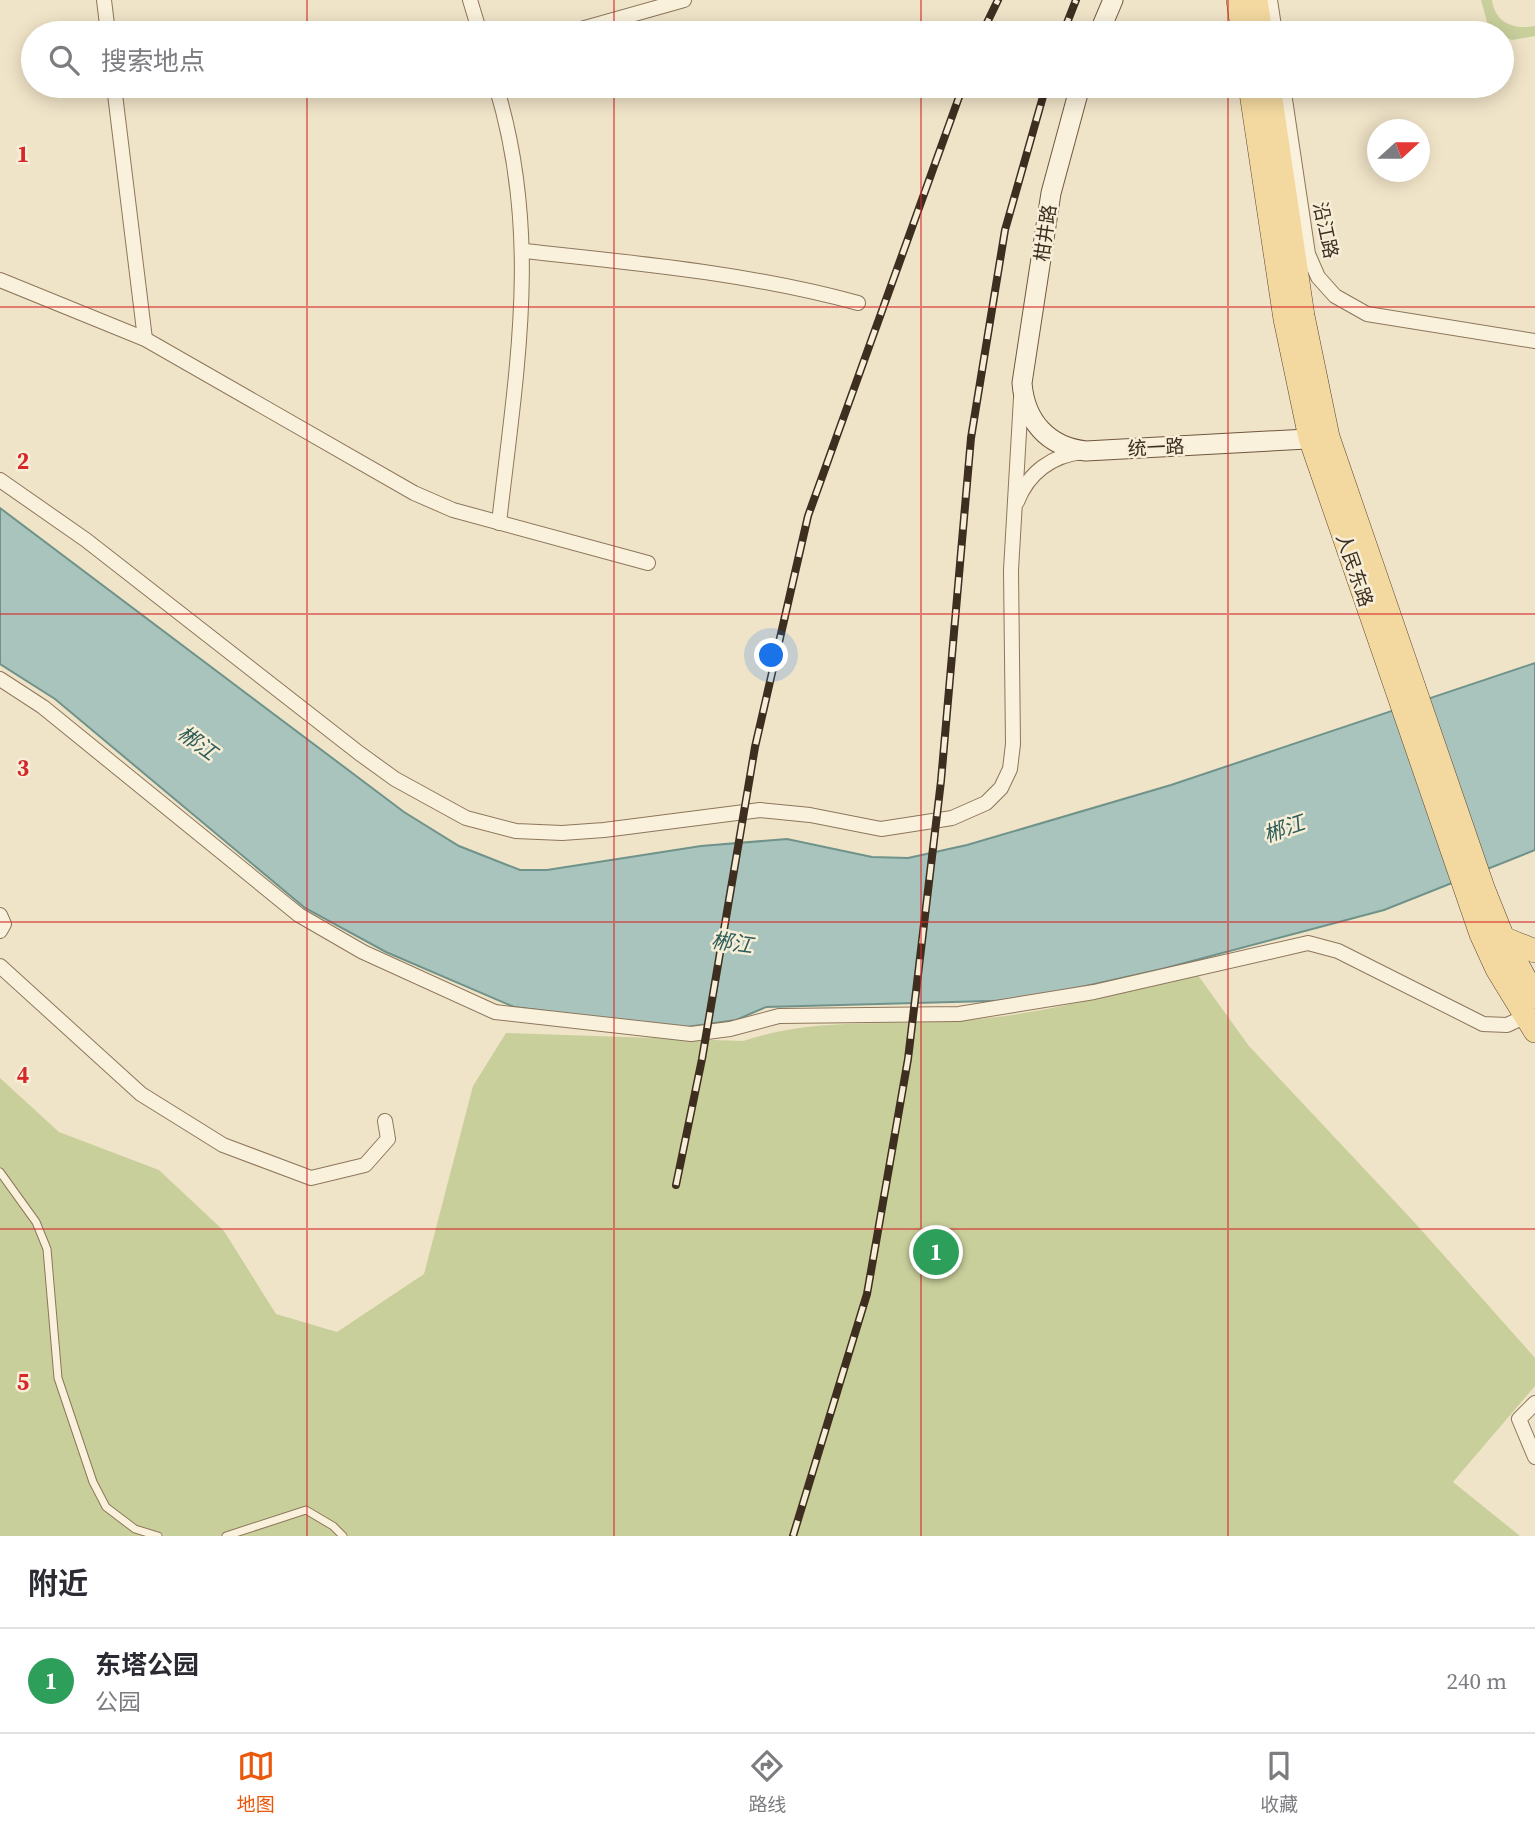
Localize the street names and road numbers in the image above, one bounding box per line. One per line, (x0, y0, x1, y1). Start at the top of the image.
street label: 沿江路 (1307, 199, 1345, 261)
street label: 柑井路 (1028, 203, 1062, 263)
street label: 统一路 (1127, 433, 1185, 461)
street label: 人民东路 (1330, 530, 1380, 610)

